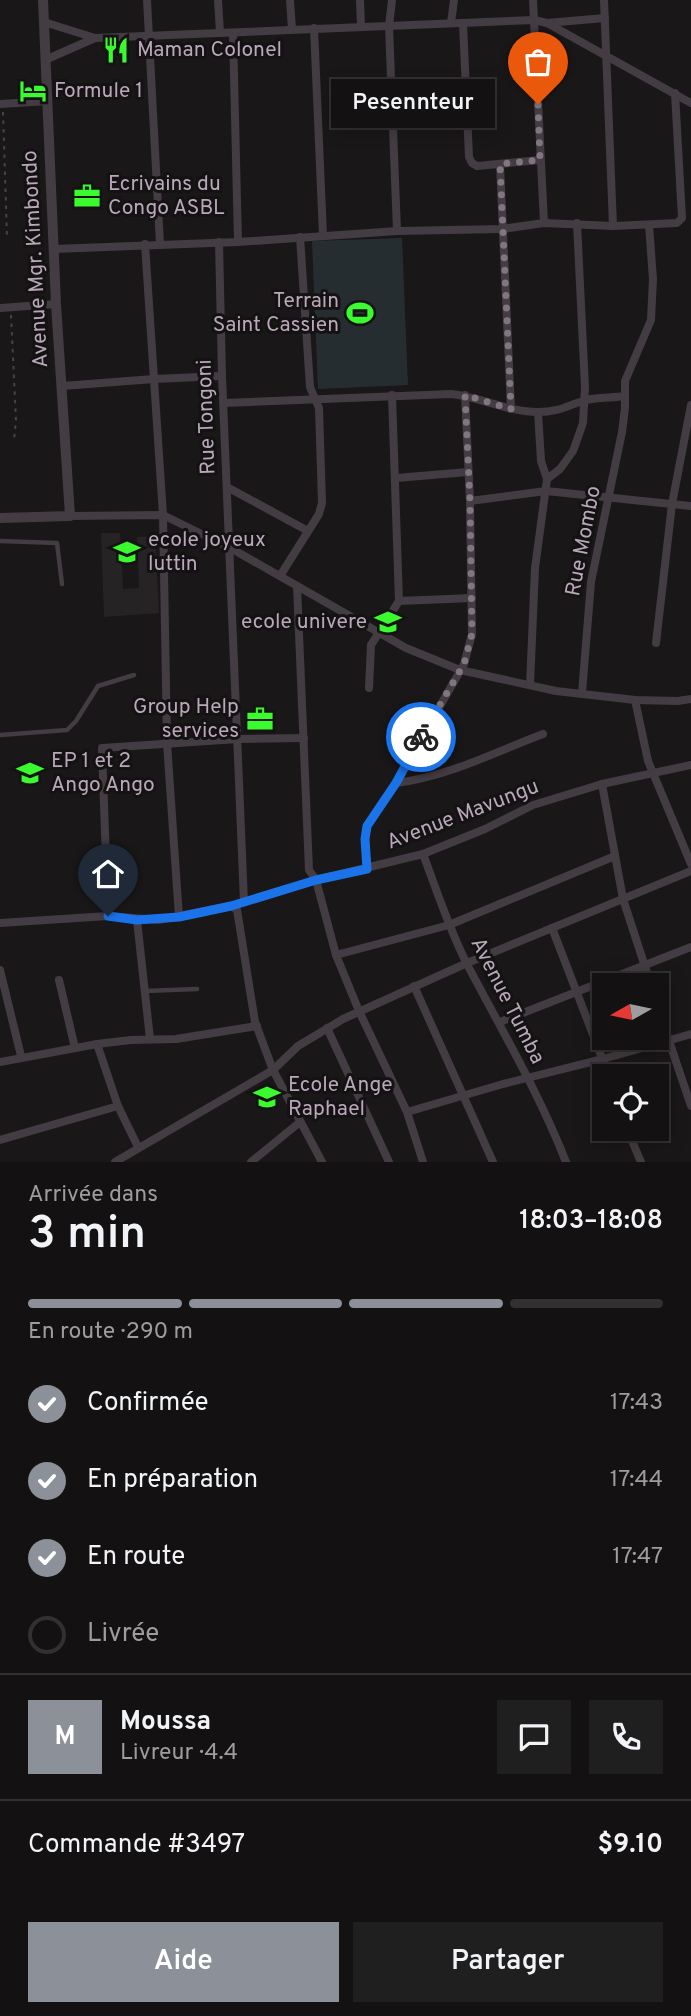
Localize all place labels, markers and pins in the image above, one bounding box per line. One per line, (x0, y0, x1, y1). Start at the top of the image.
pin (508, 32, 568, 104)
restaurant icon: Maman Colonel (101, 35, 131, 65)
place label: Maman Colonel (137, 37, 282, 64)
hotel icon: Formule 1 (18, 76, 48, 106)
place label: Formule 1 (54, 78, 143, 105)
callout: Pesennteur (332, 80, 496, 128)
place label: Ecrivains du Congo ASBL (108, 171, 225, 222)
office icon: Ecrivains du Congo ASBL (72, 181, 102, 211)
place label: Terrain Saint Cassien (213, 288, 339, 339)
sports icon: Terrain Saint Cassien (345, 298, 375, 328)
place label: ecole joyeux luttin (148, 527, 266, 578)
school or university icon: ecole joyeux luttin (112, 537, 142, 567)
school or university icon: ecole univere (373, 607, 403, 637)
place label: ecole univere (241, 609, 367, 636)
place label: Group Help services (133, 694, 239, 745)
office icon: Group Help services (245, 704, 275, 734)
place label: EP 1 et 2 Ango Ango (51, 748, 155, 799)
school or university icon: EP 1 et 2 Ango Ango (15, 758, 45, 788)
pin (78, 844, 138, 916)
place label: Ecole Ange Raphael (288, 1072, 393, 1123)
school or university icon: Ecole Ange Raphael (252, 1082, 282, 1112)

